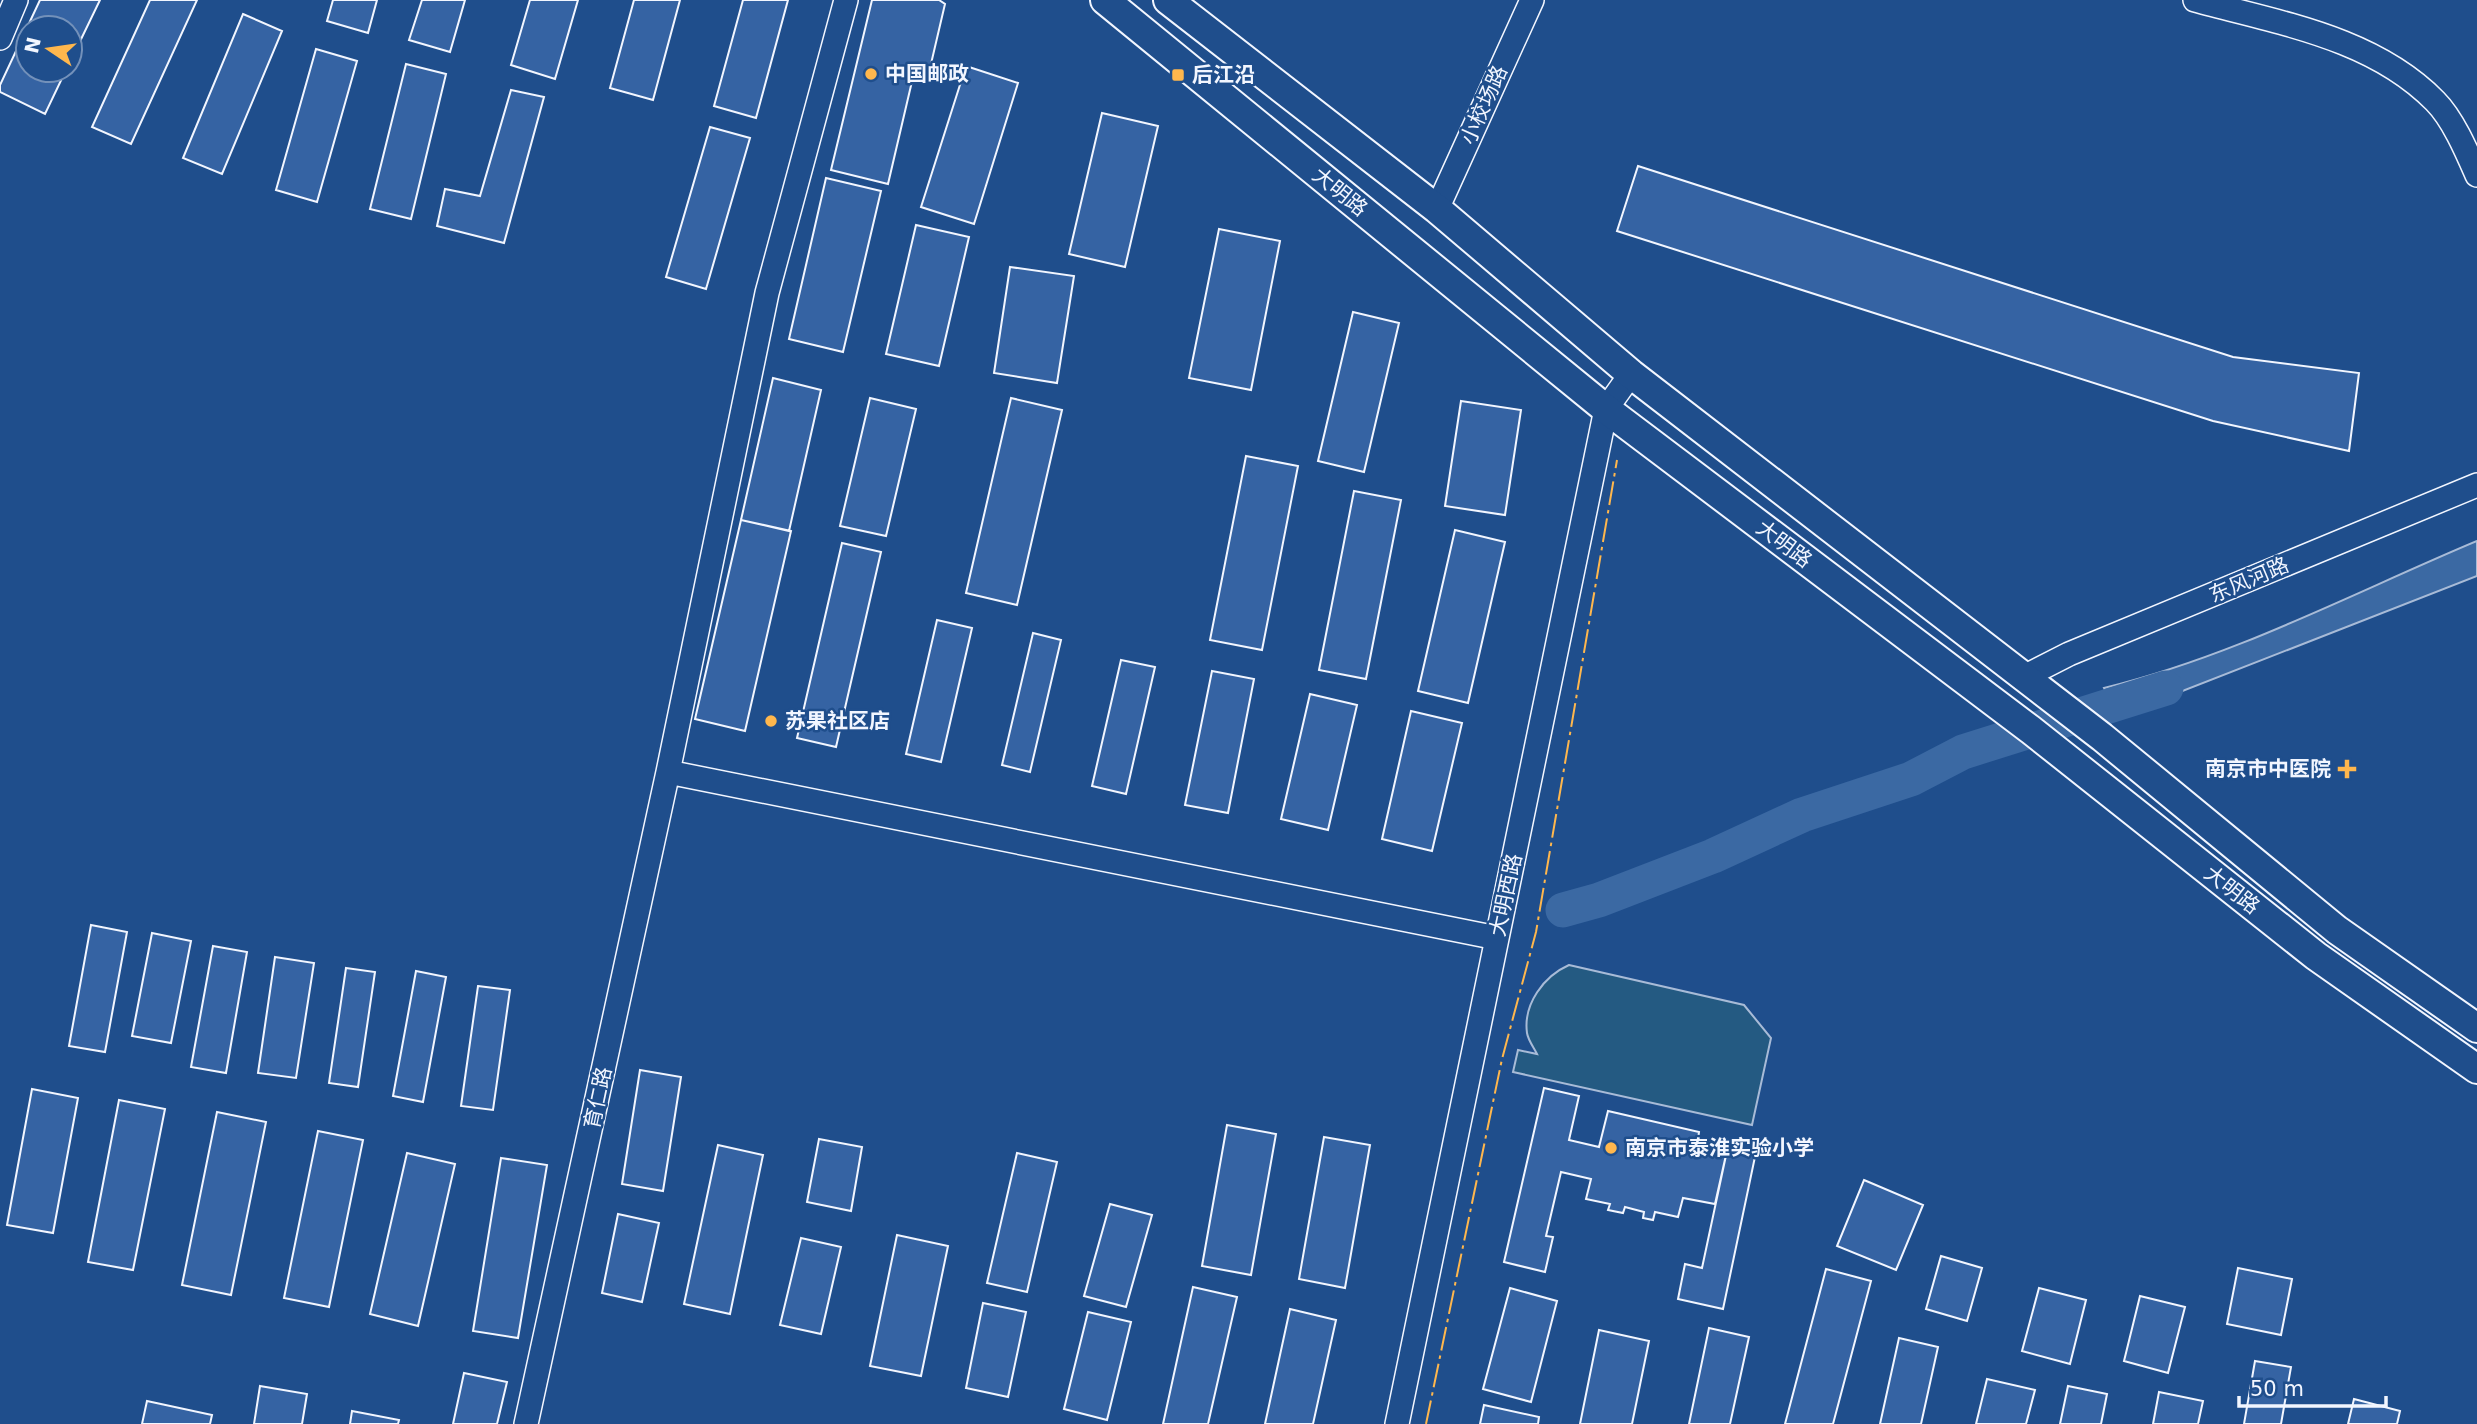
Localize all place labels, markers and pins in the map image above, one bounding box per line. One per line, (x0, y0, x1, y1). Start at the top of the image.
place label: 中国邮政 (885, 62, 969, 86)
place label: 后江沿 (1192, 63, 1255, 87)
marker: 中国邮政 (863, 66, 879, 82)
marker: 后江沿 (1170, 67, 1186, 83)
place label: 苏果社区店 (785, 709, 890, 733)
marker: 苏果社区店 (763, 713, 779, 729)
place label: 南京市中医院 (2205, 757, 2331, 781)
marker: 南京市中医院 (2337, 759, 2357, 779)
place label: 南京市泰淮实验小学 (1625, 1136, 1814, 1160)
marker: 南京市泰淮实验小学 (1603, 1140, 1619, 1156)

